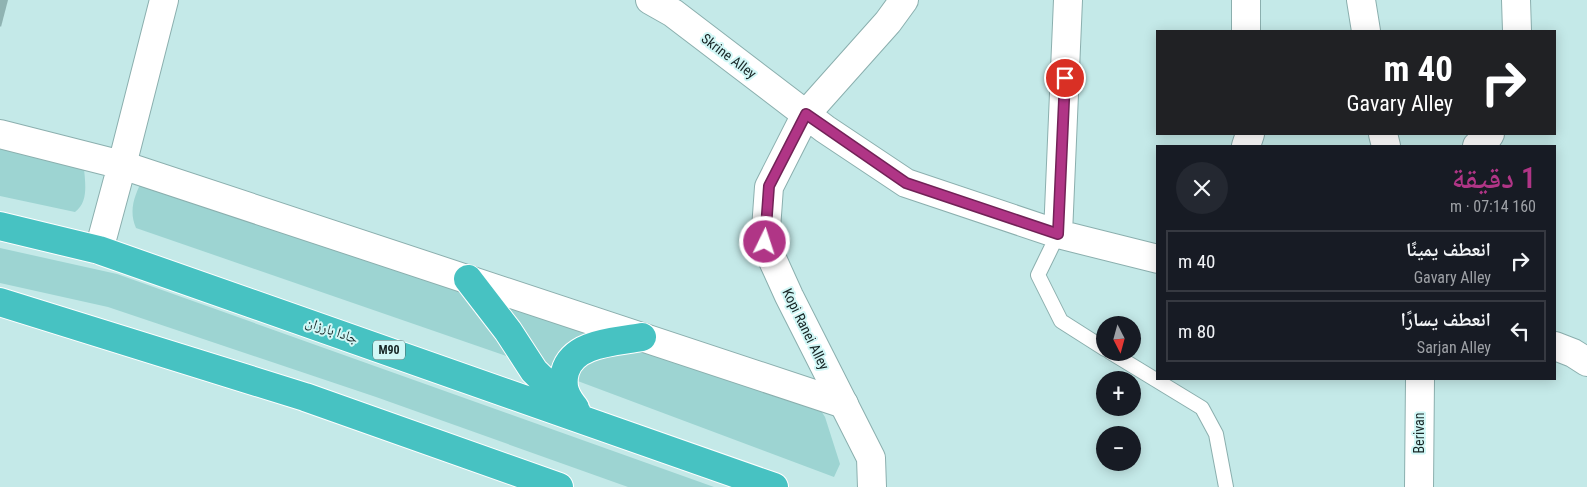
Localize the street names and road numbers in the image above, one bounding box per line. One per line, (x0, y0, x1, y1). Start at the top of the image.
street label: Skrine Alley (698, 30, 760, 82)
street label: Kopi Ranei Alley (779, 286, 833, 372)
street label: جادا بارزان (303, 314, 360, 347)
road number: M90 (373, 340, 405, 360)
street label: Berivan (1411, 412, 1427, 454)

